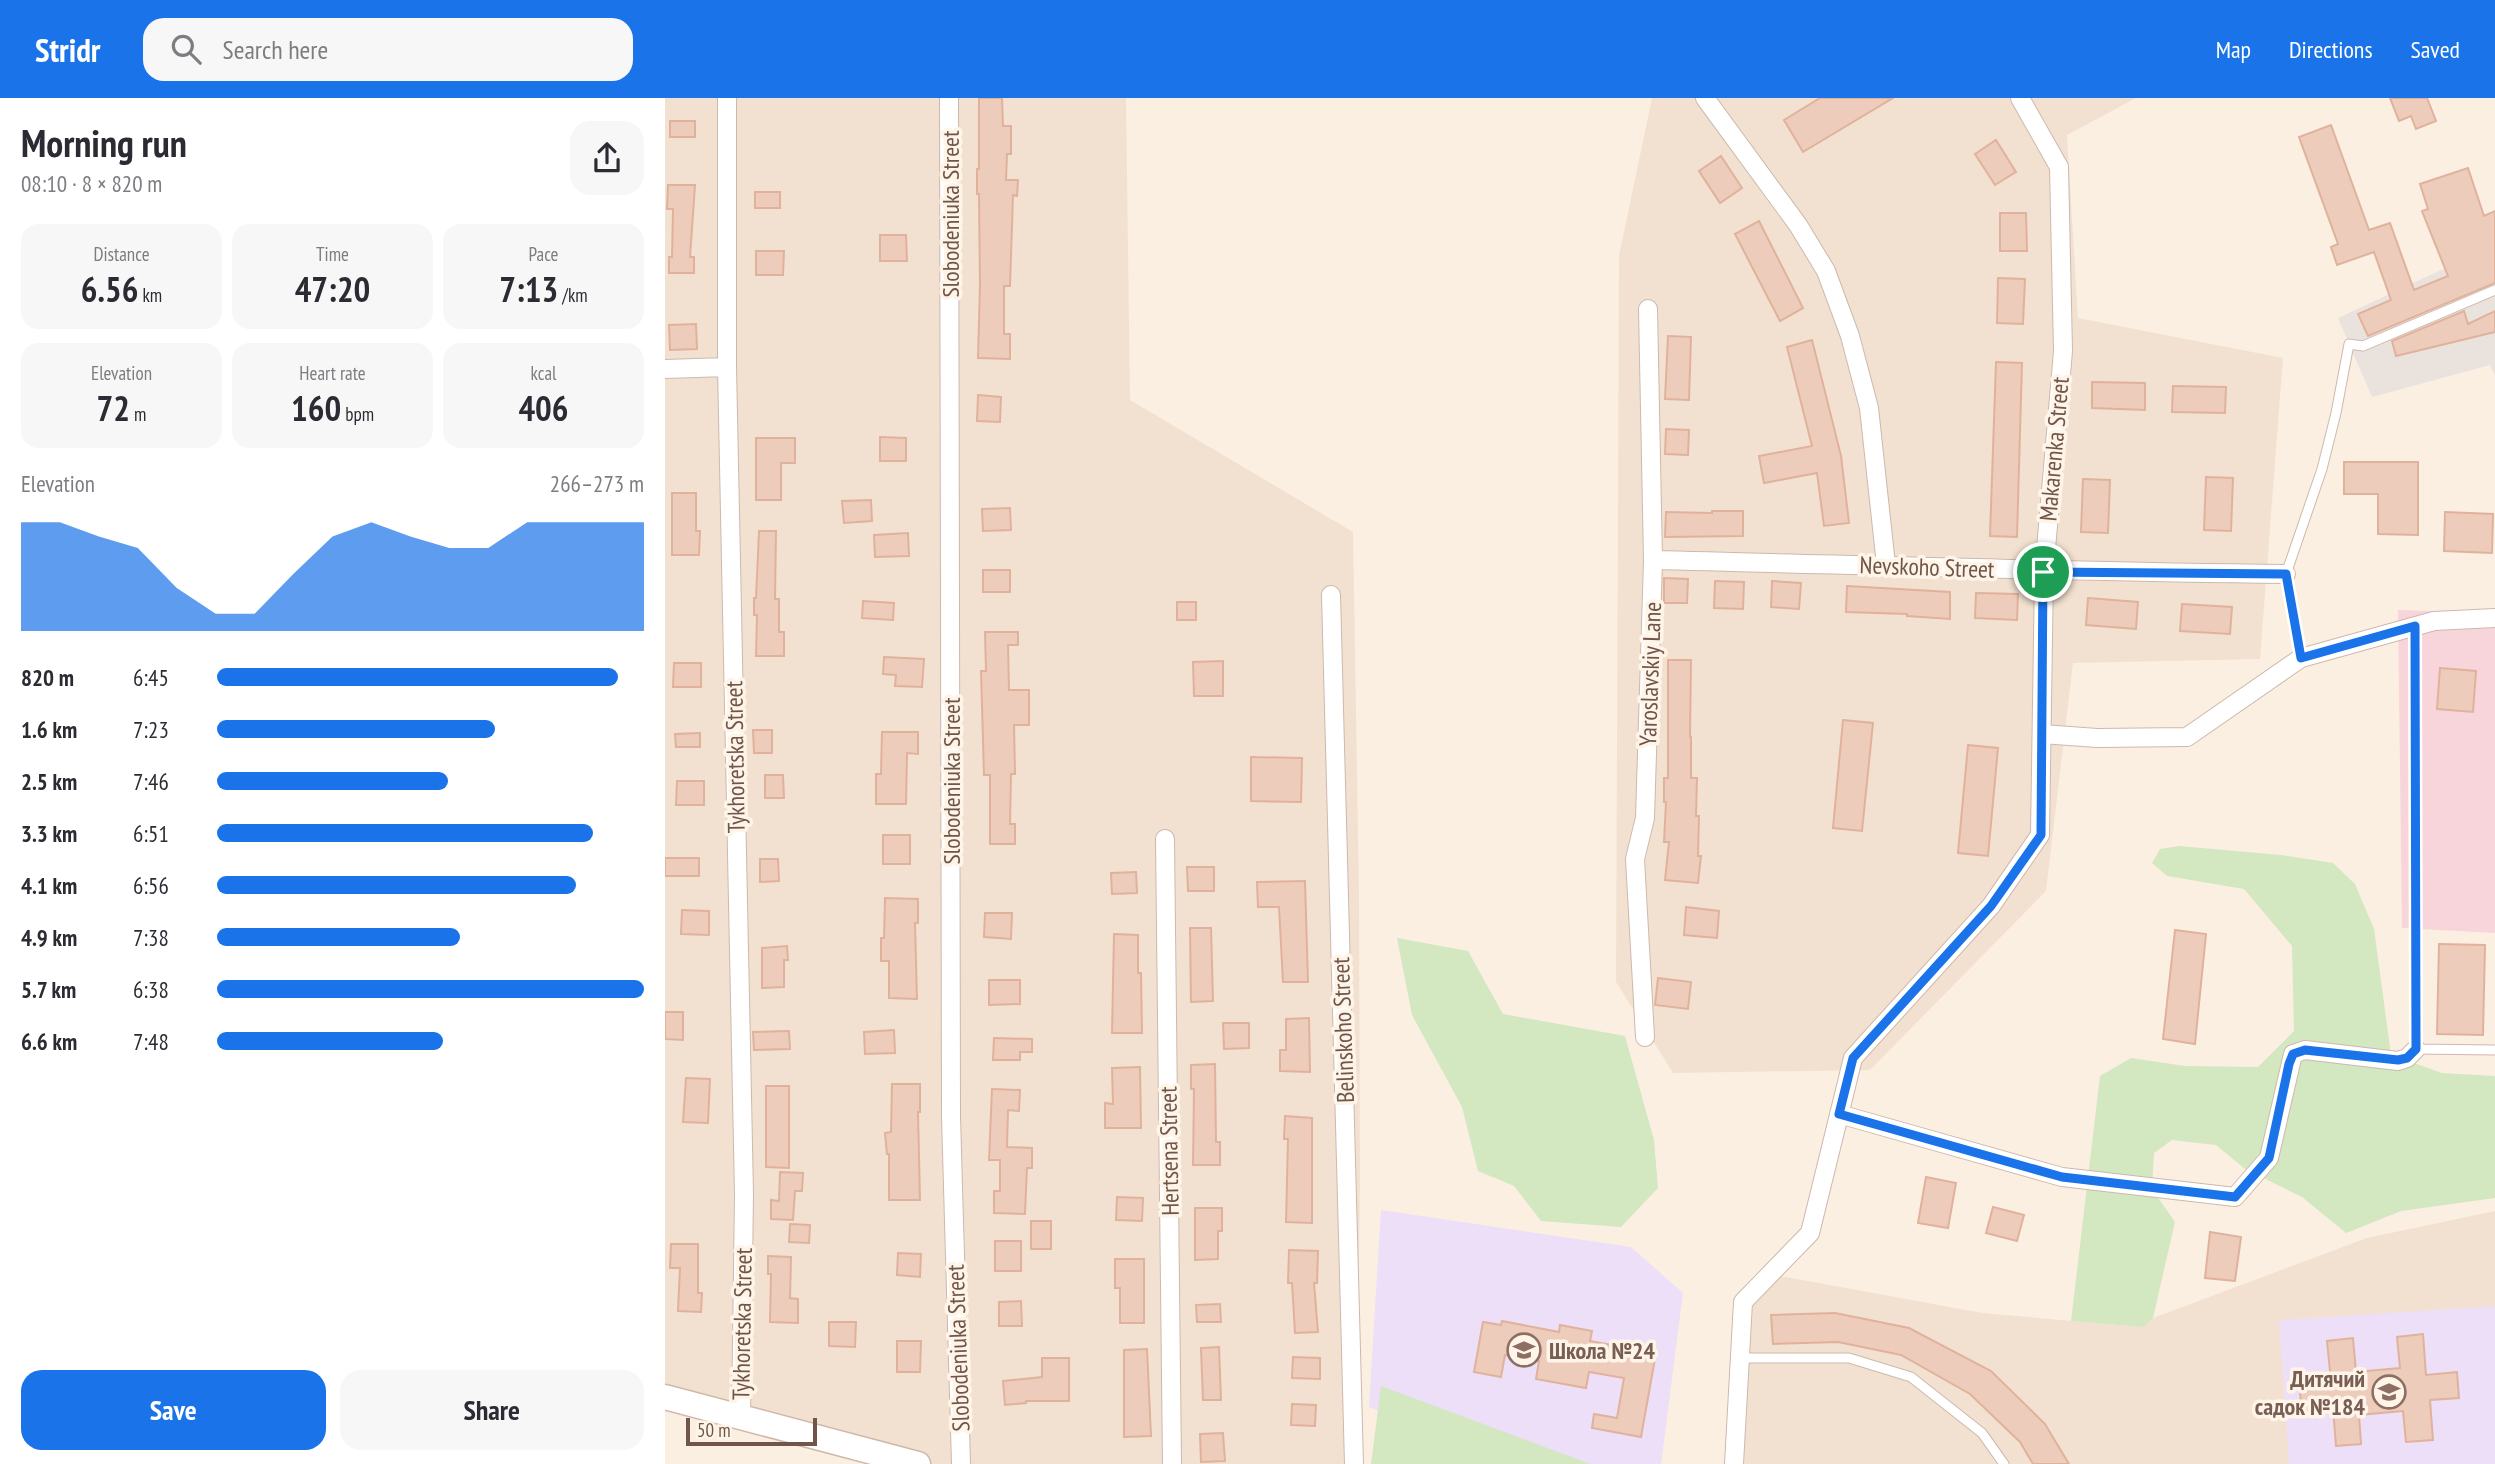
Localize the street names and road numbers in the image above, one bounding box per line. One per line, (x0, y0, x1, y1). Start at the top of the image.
street label: Slobodeniuka Street (935, 130, 966, 298)
street label: Makarenka Street (2032, 375, 2076, 522)
street label: Nevskoho Street (1859, 549, 1995, 585)
street label: Yaroslavskiy Lane (1632, 601, 1668, 747)
street label: Tykhoretska Street (718, 680, 752, 833)
street label: Slobodeniuka Street (936, 697, 967, 865)
street label: Belinskoho Street (1325, 956, 1361, 1103)
street label: Hertsena Street (1152, 1086, 1186, 1216)
street label: Tykhoretska Street (725, 1247, 759, 1400)
street label: Slobodeniuka Street (940, 1264, 976, 1432)

